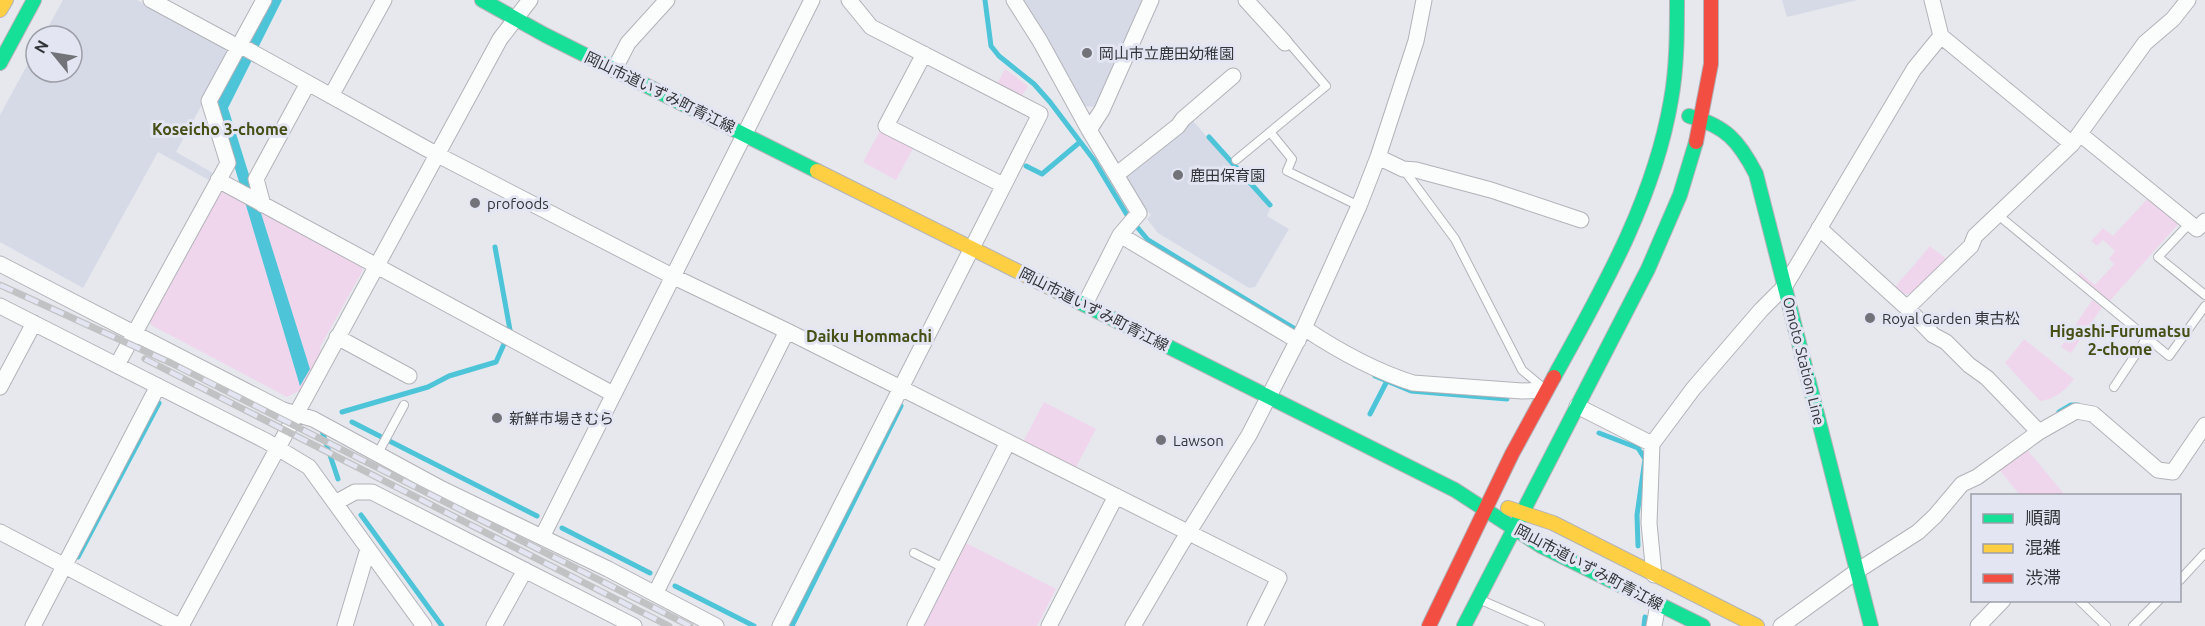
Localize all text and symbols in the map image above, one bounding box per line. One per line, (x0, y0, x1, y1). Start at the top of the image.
north arrow (24, 24, 84, 84)
text: N (30, 37, 52, 56)
place label: 岡山市立鹿田幼稚園 (1099, 45, 1234, 62)
marker: 岡山市立鹿田幼稚園 (1080, 46, 1094, 60)
street label: 岡山市道いずみ町青江線 (582, 48, 738, 136)
district label: Koseicho 3-chome (152, 120, 288, 138)
place label: 鹿田保育園 (1190, 167, 1265, 184)
marker: 鹿田保育園 (1171, 168, 1185, 182)
place label: profoods (487, 195, 549, 212)
marker: profoods (468, 196, 482, 210)
street label: 岡山市道いずみ町青江線 (1017, 264, 1171, 354)
street label: Omoto Station Line (1780, 295, 1828, 427)
place label: Royal Garden 東古松 (1882, 310, 2020, 327)
marker: Royal Garden 東古松 (1863, 311, 1877, 325)
district label: Higashi-Furumatsu 2-chome (2049, 322, 2191, 358)
district label: Daiku Hommachi (806, 327, 932, 345)
place label: 新鮮市場きむら (509, 410, 614, 427)
marker: 新鮮市場きむら (490, 411, 504, 425)
place label: Lawson (1173, 432, 1224, 449)
marker: Lawson (1154, 433, 1168, 447)
legend (1971, 494, 2181, 602)
text: 順調 (2025, 507, 2061, 527)
street label: 岡山市道いずみ町青江線 (1512, 521, 1666, 613)
text: 混雑 (2025, 537, 2061, 557)
text: 渋滞 (2025, 567, 2061, 587)

